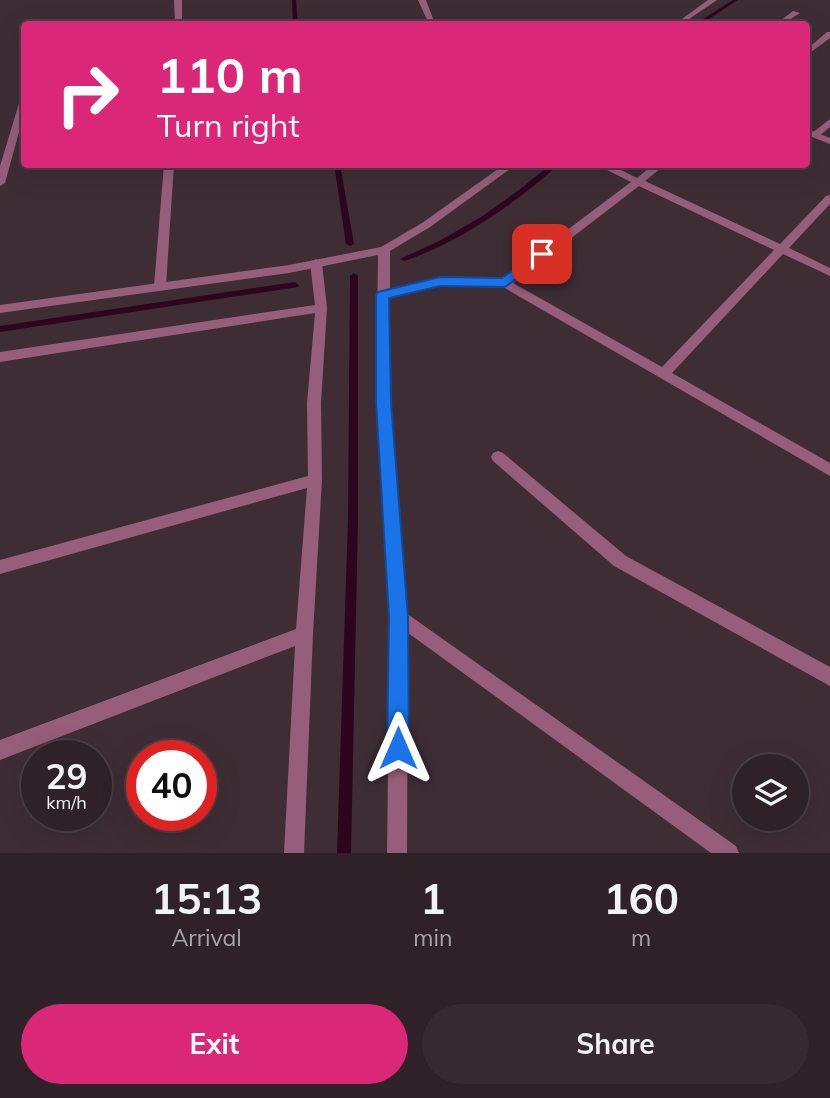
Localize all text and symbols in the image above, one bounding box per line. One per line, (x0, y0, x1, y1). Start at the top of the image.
text: 110 m (157, 44, 303, 105)
icon: right (42, 49, 133, 140)
text: Turn right (157, 105, 300, 145)
pin (512, 224, 572, 284)
icon: arrive (523, 235, 561, 273)
position arrow (361, 711, 435, 785)
speed limit sign: 40 (126, 740, 217, 831)
text: 29 (45, 754, 88, 798)
map controls (732, 754, 809, 831)
button: layers (732, 754, 809, 831)
text: km/h (46, 791, 87, 814)
text: 15:13 (151, 872, 262, 925)
text: 1 (420, 872, 445, 925)
text: 160 (603, 872, 679, 925)
text: Arrival (171, 923, 242, 952)
text: min (413, 923, 452, 952)
text: m (631, 923, 651, 952)
button: Exit (21, 1004, 408, 1084)
button: Share (422, 1004, 809, 1084)

